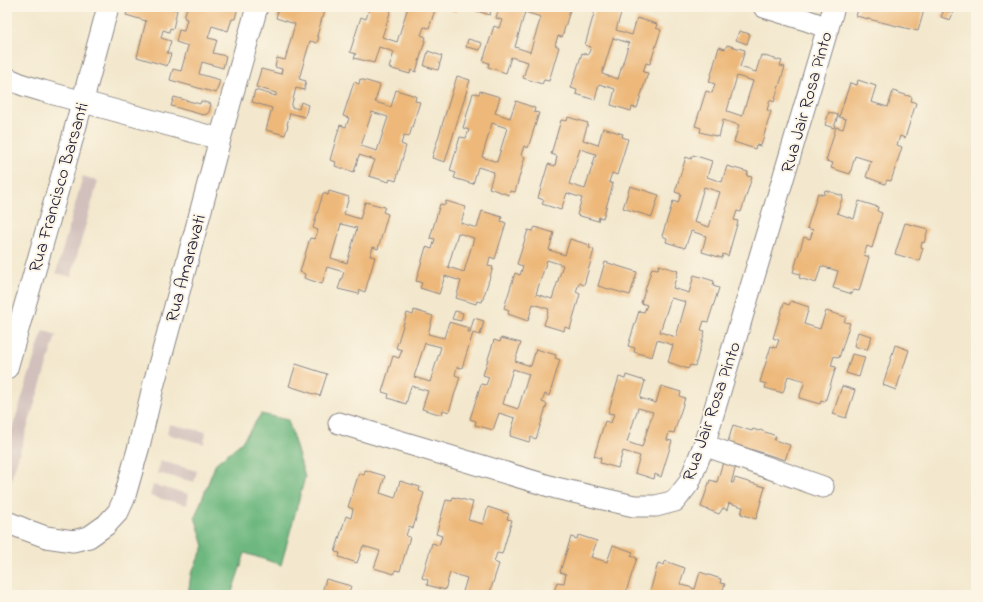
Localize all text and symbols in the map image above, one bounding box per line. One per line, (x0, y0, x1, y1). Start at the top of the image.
street label: Rua Jair Rosa Pinto (775, 29, 841, 176)
street label: Rua Francisco Barsanti (23, 100, 97, 276)
street label: Rua Amaravati (160, 212, 214, 325)
street label: Rua Jair Rosa Pinto (677, 338, 749, 485)

